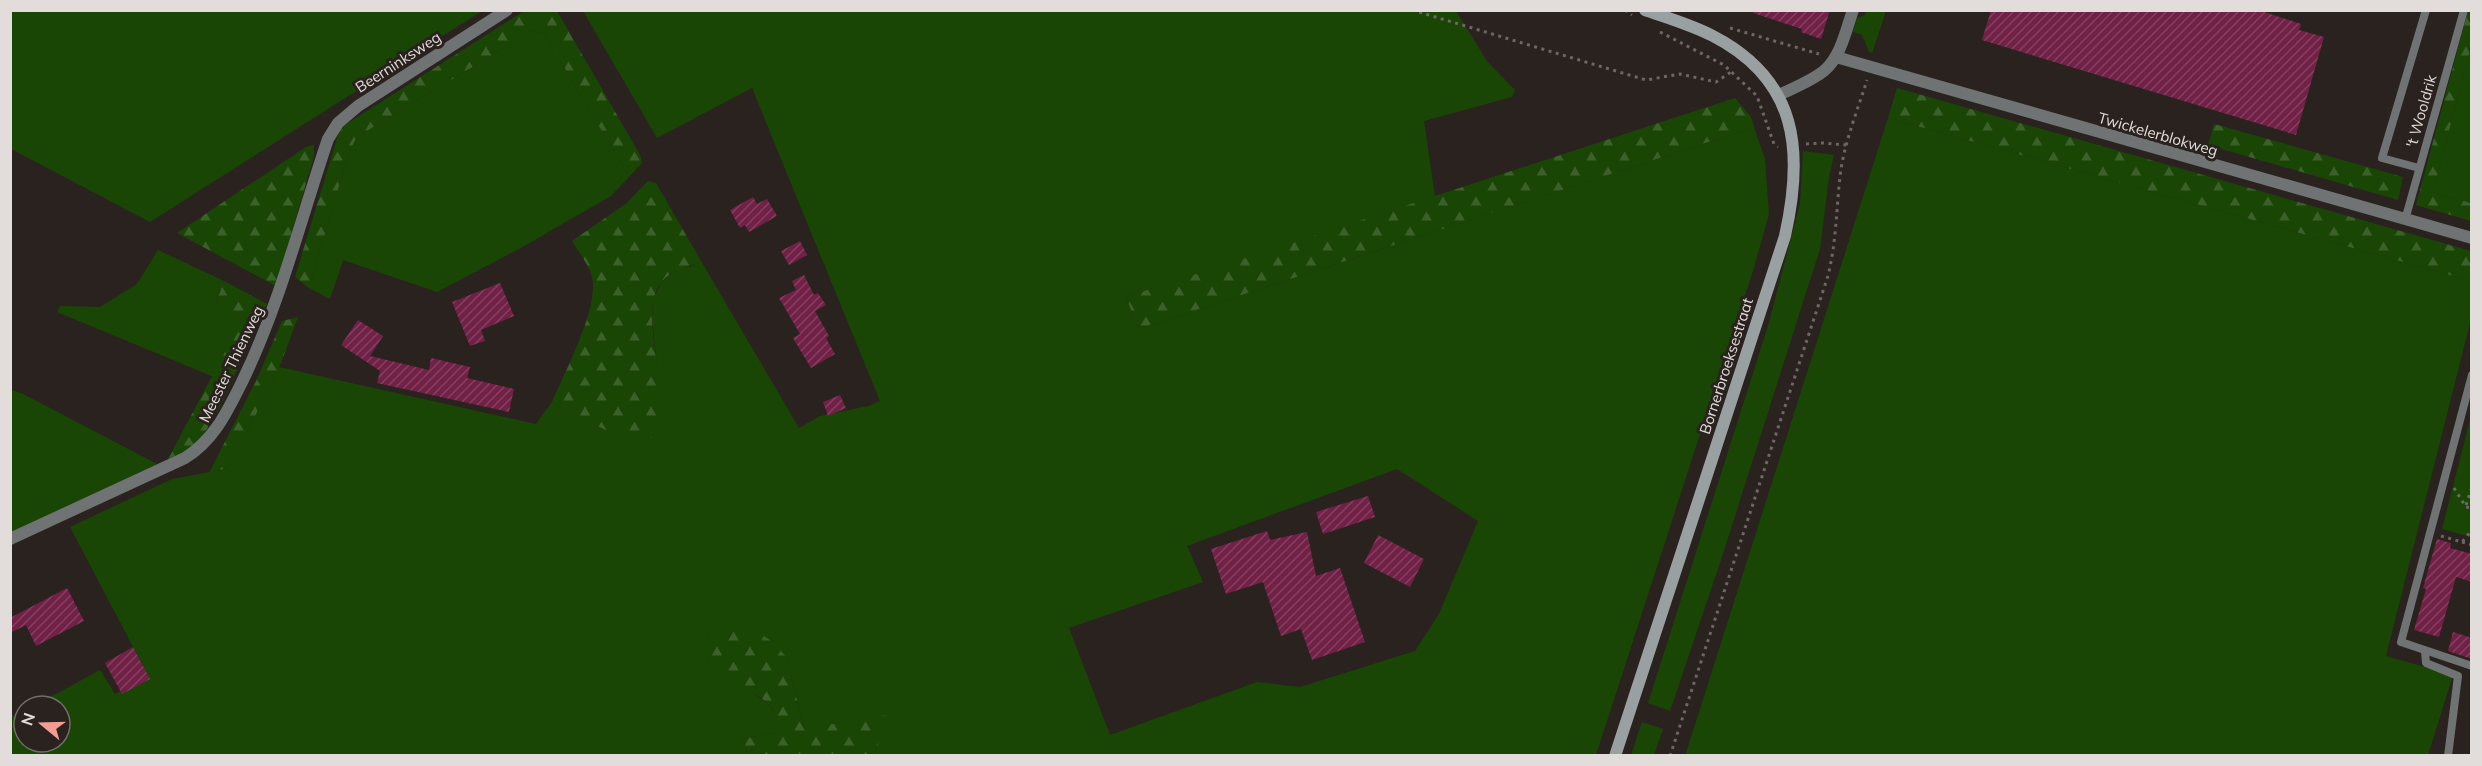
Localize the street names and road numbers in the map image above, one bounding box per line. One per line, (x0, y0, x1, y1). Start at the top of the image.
street label: Beerninksweg (352, 27, 444, 97)
street label: 't Wooldrik (2402, 72, 2441, 150)
street label: Twickelerblokweg (2096, 108, 2220, 160)
street label: Bornerbroeksestraat (1695, 295, 1757, 437)
street label: Meester Thienweg (194, 302, 268, 426)

